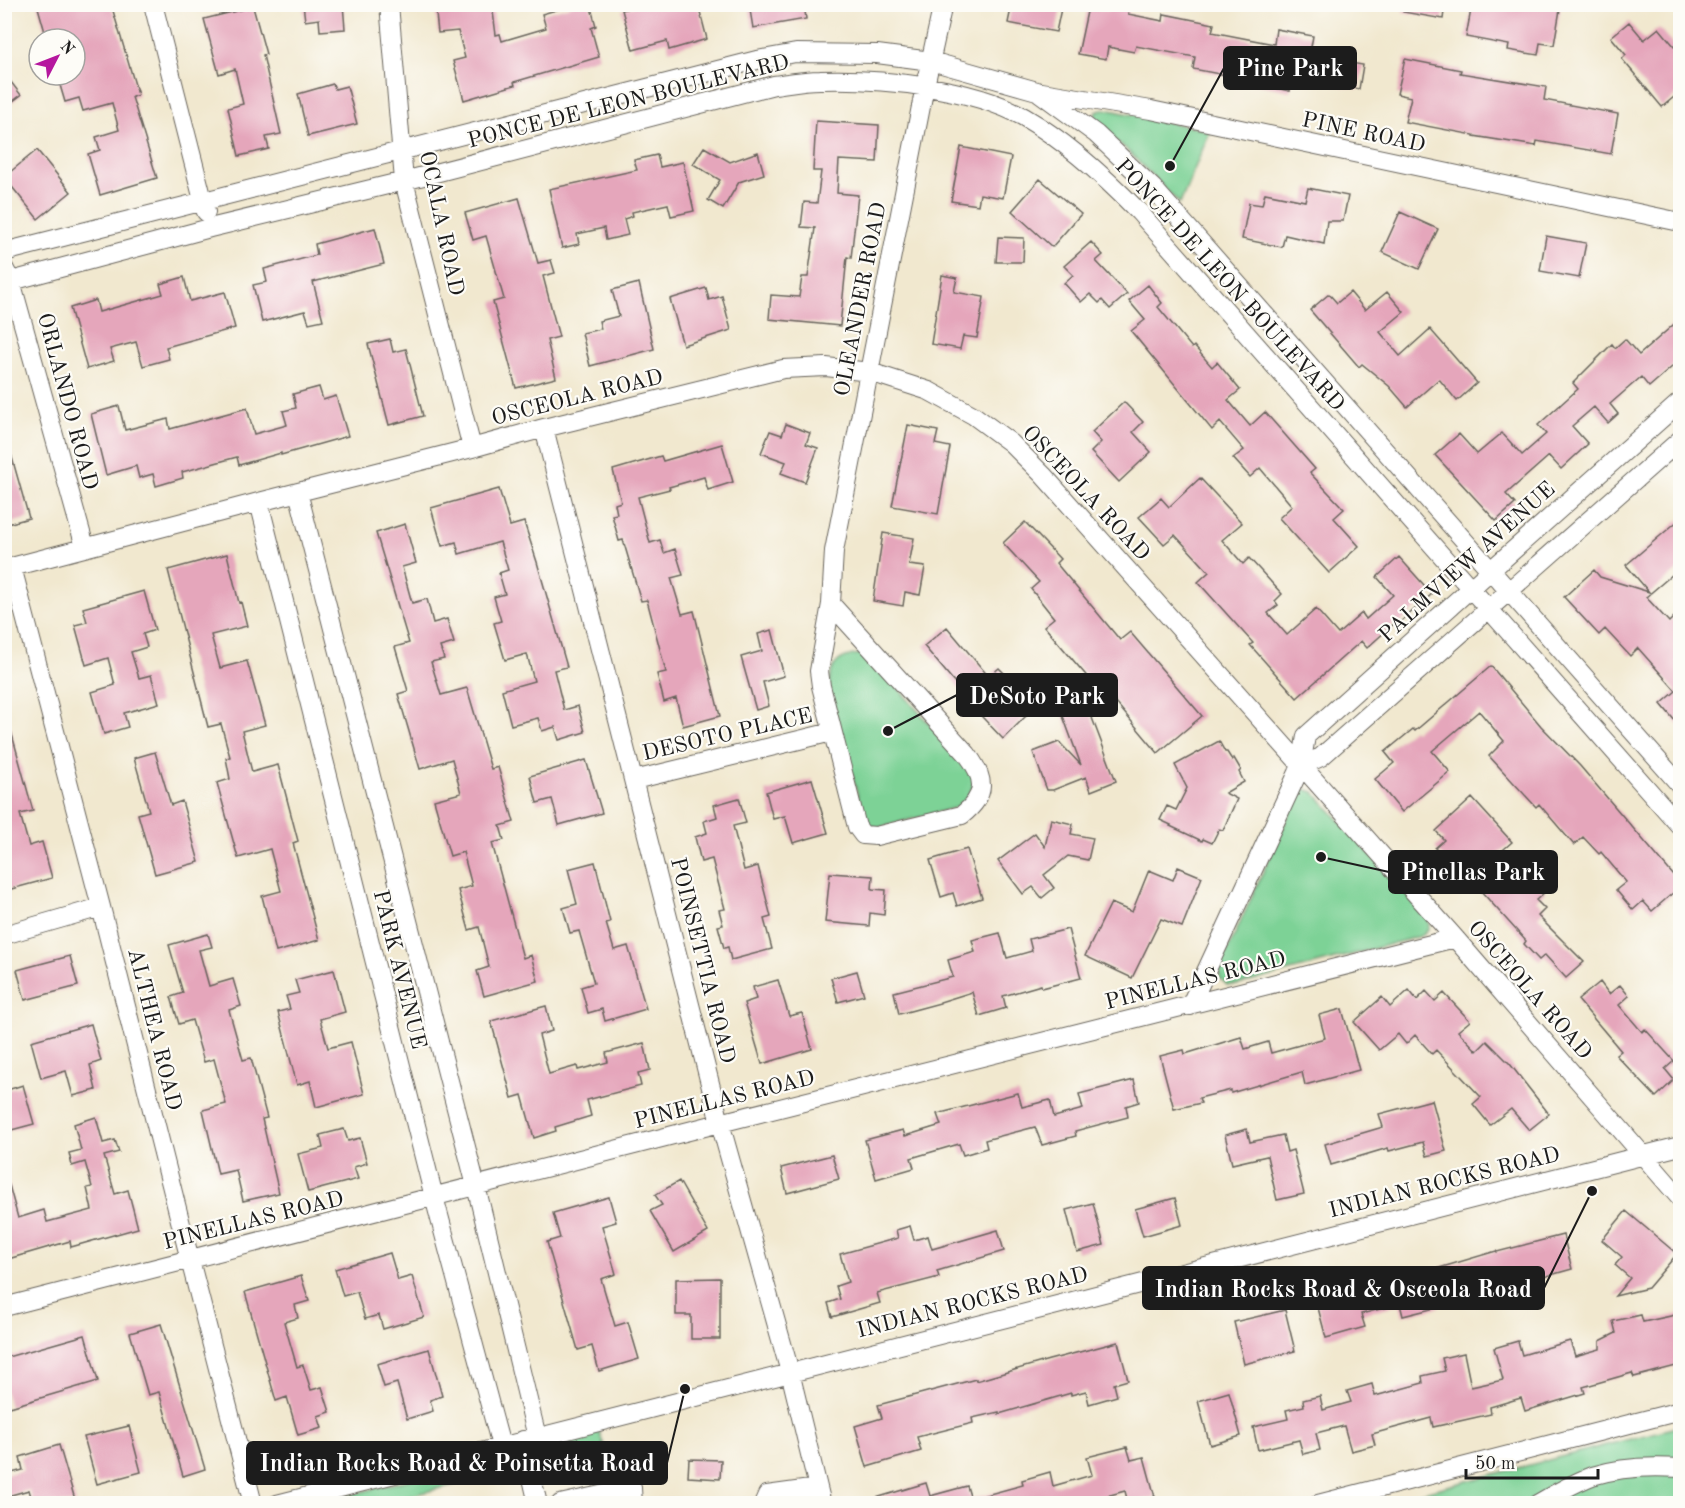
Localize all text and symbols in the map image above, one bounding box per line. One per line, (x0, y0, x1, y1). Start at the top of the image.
north arrow (27, 27, 87, 87)
text: N (57, 38, 77, 59)
callout: Pine Park (1224, 47, 1356, 89)
street label: PONCE DE LEON BOULEVARD (465, 51, 792, 153)
text: Pine Park (1236, 58, 1344, 82)
street label: PINE ROAD (1300, 109, 1427, 157)
street label: OCALA ROAD (415, 149, 467, 298)
street label: PONCE DE LEON BOULEVARD (1111, 155, 1348, 416)
street label: OLEANDER ROAD (831, 201, 891, 398)
street label: ORLANDO ROAD (33, 311, 101, 492)
street label: OSCEOLA ROAD (489, 366, 665, 430)
street label: OSCEOLA ROAD (1018, 422, 1154, 565)
street label: PALMVIEW AVENUE (1375, 478, 1560, 647)
callout: DeSoto Park (957, 674, 1117, 716)
text: DeSoto Park (969, 686, 1105, 710)
street label: DESOTO PLACE (640, 705, 815, 765)
callout: Pinellas Park (1389, 851, 1557, 893)
street label: POINSETTIA ROAD (666, 855, 738, 1066)
text: Pinellas Park (1401, 862, 1545, 886)
street label: PARK AVENUE (369, 888, 429, 1051)
street label: OSCEOLA ROAD (1463, 917, 1595, 1064)
street label: ALTHEA ROAD (123, 946, 185, 1113)
street label: PINELLAS ROAD (1103, 948, 1288, 1014)
street label: PINELLAS ROAD (632, 1067, 817, 1133)
street label: INDIAN ROCKS ROAD (1327, 1144, 1562, 1222)
street label: PINELLAS ROAD (161, 1188, 346, 1254)
street label: INDIAN ROCKS ROAD (855, 1264, 1090, 1342)
callout: Indian Rocks Road & Osceola Road (1143, 1267, 1544, 1309)
text: Indian Rocks Road & Osceola Road (1154, 1279, 1532, 1303)
callout: Indian Rocks Road & Poinsetta Road (247, 1442, 667, 1484)
scale bar (1466, 1442, 1598, 1480)
text: Indian Rocks Road & Poinsetta Road (259, 1453, 655, 1477)
text: 50 m (1475, 1455, 1515, 1473)

